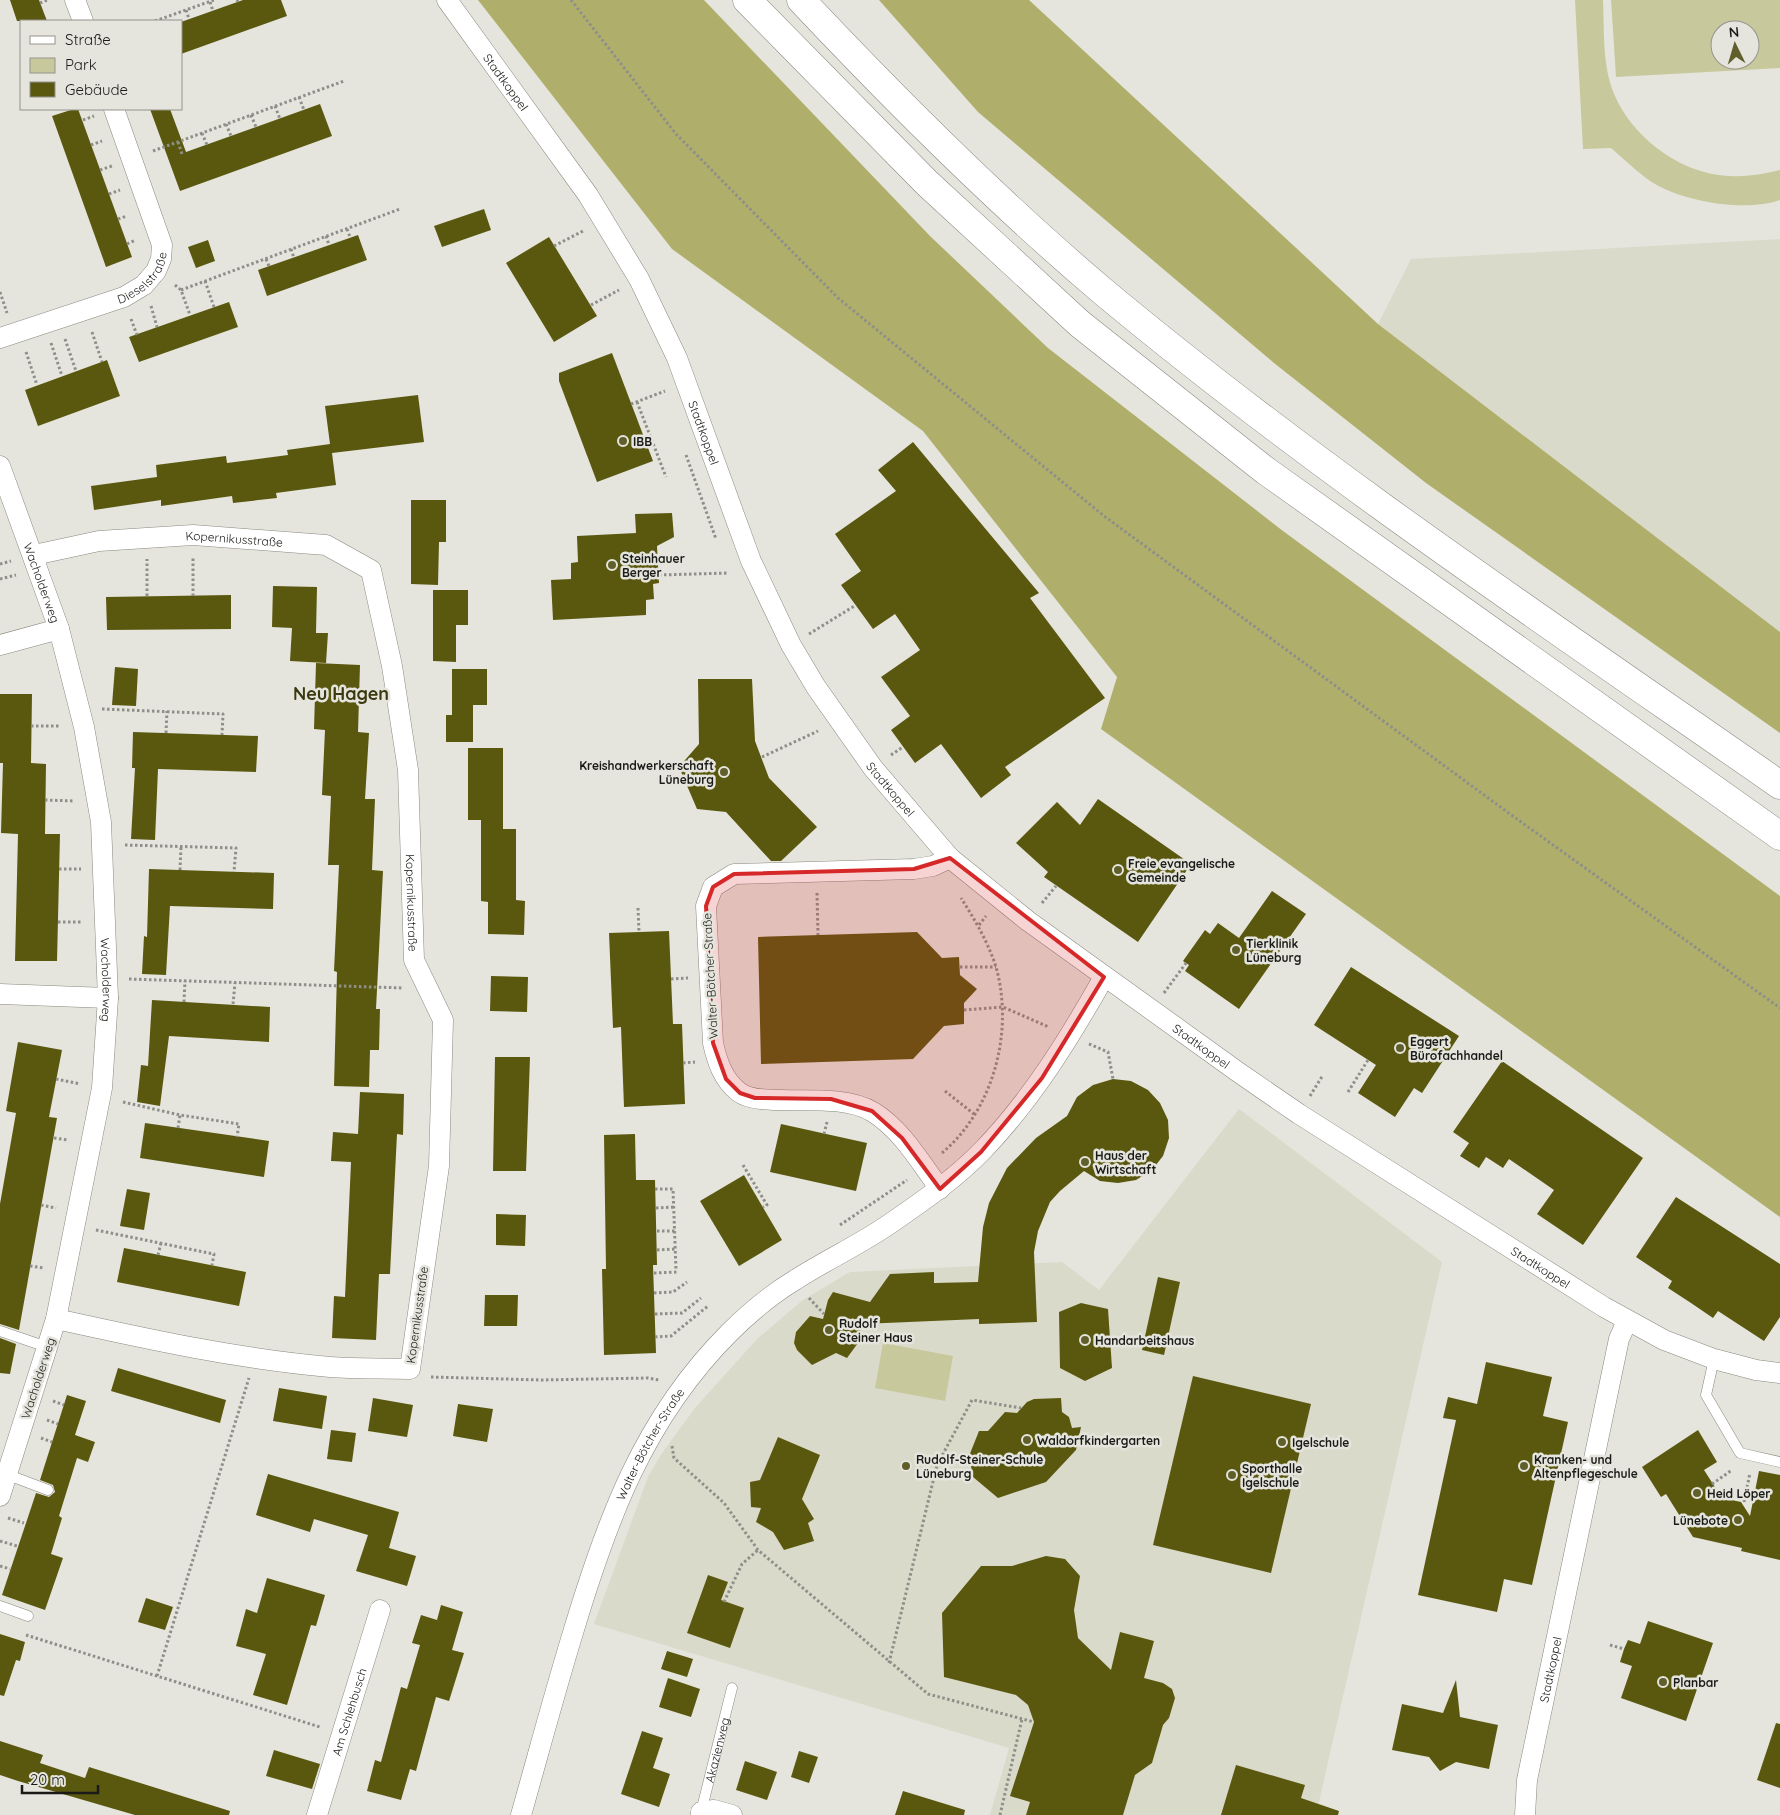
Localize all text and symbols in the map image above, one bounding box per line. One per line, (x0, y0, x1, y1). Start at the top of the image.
legend (20, 20, 182, 110)
north arrow (1710, 20, 1760, 70)
text: N (1728, 23, 1740, 41)
text: Straße (65, 30, 111, 49)
street label: Stadtkoppel (480, 50, 532, 113)
text: Park (65, 55, 97, 74)
text: Gebäude (65, 80, 128, 99)
street label: Dieselstraße (115, 251, 169, 306)
street label: Stadtkoppel (686, 399, 723, 467)
place label: IBB (633, 434, 652, 449)
marker: IBB (617, 435, 629, 447)
street label: Kopernikusstraße (185, 527, 284, 549)
street label: Wacholderweg (21, 540, 64, 625)
place label: Steinhauer Berger (622, 551, 685, 580)
marker: Steinhauer Berger (606, 559, 618, 571)
district label: Neu Hagen (293, 682, 389, 705)
place label: Kreishandwerkerschaft Lüneburg (579, 758, 714, 787)
street label: Stadtkoppel (863, 759, 918, 819)
marker: Kreishandwerkerschaft Lüneburg (718, 766, 730, 778)
street label: Kopernikusstraße (403, 854, 421, 952)
place label: Freie evangelische Gemeinde (1128, 856, 1235, 885)
marker: Freie evangelische Gemeinde (1112, 864, 1124, 876)
street label: Walter-Bötcher-Straße (699, 912, 721, 1039)
place label: Tierklinik Lüneburg (1246, 936, 1301, 965)
street label: Wacholderweg (98, 937, 116, 1022)
marker: Tierklinik Lüneburg (1230, 944, 1242, 956)
street label: Stadtkoppel (1170, 1020, 1233, 1071)
place label: Eggert Bürofachhandel (1410, 1034, 1503, 1063)
marker: Eggert Bürofachhandel (1394, 1042, 1406, 1054)
place label: Haus der Wirtschaft (1095, 1148, 1156, 1177)
marker: Haus der Wirtschaft (1079, 1156, 1091, 1168)
street label: Stadtkoppel (1508, 1243, 1573, 1291)
street label: Kopernikusstraße (403, 1265, 431, 1364)
place label: Rudolf Steiner Haus (839, 1316, 913, 1345)
marker: Rudolf Steiner Haus (823, 1324, 835, 1336)
place label: Handarbeitshaus (1095, 1333, 1194, 1348)
marker: Handarbeitshaus (1079, 1334, 1091, 1346)
street label: Wacholderweg (18, 1336, 58, 1420)
street label: Walter-Bötcher-Straße (613, 1385, 687, 1502)
place label: Waldorfkindergarten (1037, 1433, 1160, 1448)
marker: Waldorfkindergarten (1021, 1434, 1033, 1446)
place label: Igelschule (1292, 1435, 1349, 1450)
marker: Igelschule (1276, 1436, 1288, 1448)
place label: Rudolf-Steiner-Schule Lüneburg (916, 1452, 1043, 1481)
place label: Kranken- und Altenpflegeschule (1534, 1452, 1638, 1481)
marker: Rudolf-Steiner-Schule Lüneburg (900, 1460, 912, 1472)
marker: Kranken- und Altenpflegeschule (1518, 1460, 1530, 1472)
place label: Sporthalle Igelschule (1242, 1461, 1302, 1490)
marker: Sporthalle Igelschule (1226, 1469, 1238, 1481)
place label: Heid Löper (1707, 1486, 1771, 1501)
marker: Heid Löper (1691, 1487, 1703, 1499)
place label: Lünebote (1673, 1513, 1728, 1528)
marker: Lünebote (1732, 1514, 1744, 1526)
street label: Stadtkoppel (1536, 1635, 1564, 1704)
street label: Am Schlehbusch (328, 1666, 369, 1757)
place label: Planbar (1673, 1675, 1718, 1690)
marker: Planbar (1657, 1676, 1669, 1688)
street label: Akazienweg (701, 1716, 732, 1784)
scale bar (22, 1762, 99, 1794)
text: 20 m (30, 1770, 65, 1789)

